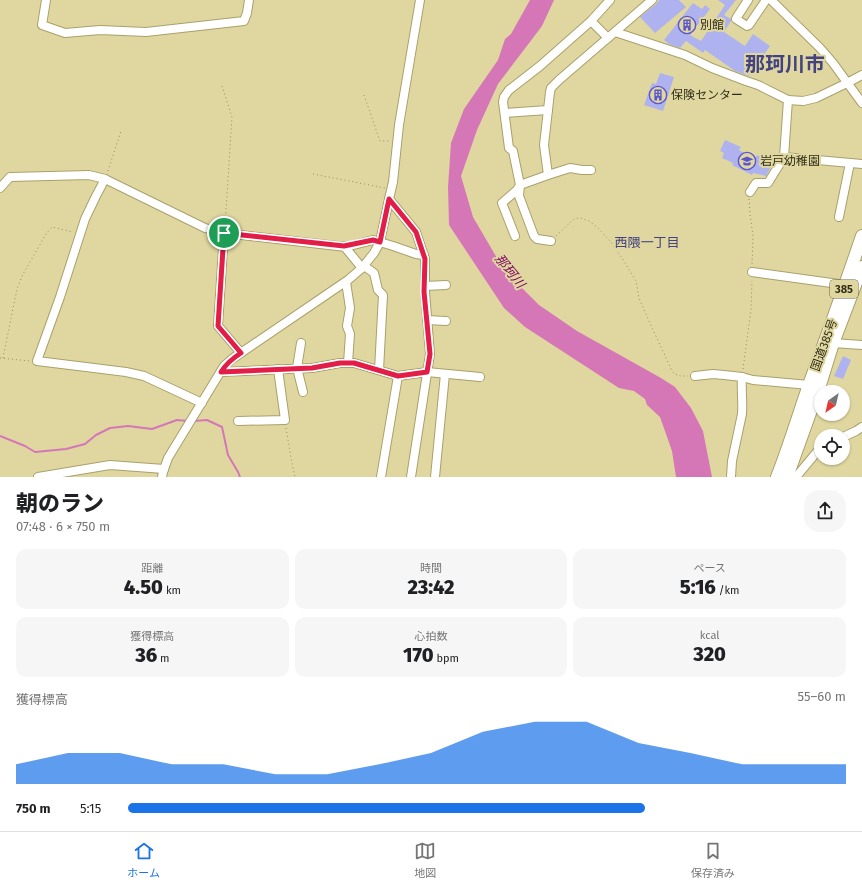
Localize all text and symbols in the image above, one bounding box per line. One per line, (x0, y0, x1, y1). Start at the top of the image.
building icon: 別館 (677, 15, 697, 35)
place label: 別館 (700, 18, 724, 32)
district label: 那珂川市 (745, 52, 825, 76)
building icon: 保険センター (648, 85, 668, 105)
place label: 保険センター (671, 88, 743, 102)
school or university icon: 岩戸幼稚園 (737, 151, 757, 171)
place label: 岩戸幼稚園 (760, 154, 820, 168)
pin (207, 216, 241, 250)
icon: arrive (213, 222, 235, 244)
district label: 西隈一丁目 (614, 235, 680, 250)
water label: 那珂川 (492, 251, 529, 292)
road number: 385 (830, 280, 858, 298)
street label: 国道385号 (808, 317, 840, 373)
north arrow (814, 385, 850, 421)
map controls (814, 385, 850, 465)
button: locate (814, 429, 850, 465)
text: 朝のラン (16, 490, 104, 517)
button: share (804, 490, 846, 532)
text: 07:48 · 6 × 750 m (16, 519, 110, 534)
text: 距離 (141, 562, 163, 575)
text: 時間 (420, 562, 442, 575)
text: ペース (693, 562, 726, 575)
text: 4.50 (124, 575, 163, 599)
text: 23:42 (407, 575, 455, 599)
text: 5:16 (680, 575, 716, 599)
text: km (163, 584, 181, 597)
text: /km (716, 584, 740, 597)
text: kcal (700, 629, 720, 642)
text: 獲得標高 (130, 630, 174, 643)
text: 心拍数 (414, 630, 447, 643)
text: 320 (693, 642, 726, 666)
text: 36 (135, 643, 157, 667)
text: 170 (403, 643, 434, 667)
text: m (157, 652, 169, 665)
text: bpm (434, 652, 459, 665)
text: 55–60 m (798, 689, 846, 704)
text: 獲得標高 (16, 692, 68, 707)
text: 750 m (16, 801, 51, 816)
text: 5:15 (80, 801, 101, 816)
tab: ホーム (127, 840, 160, 880)
tab: 地図 (414, 840, 436, 880)
tab: 保存済み (691, 840, 735, 880)

